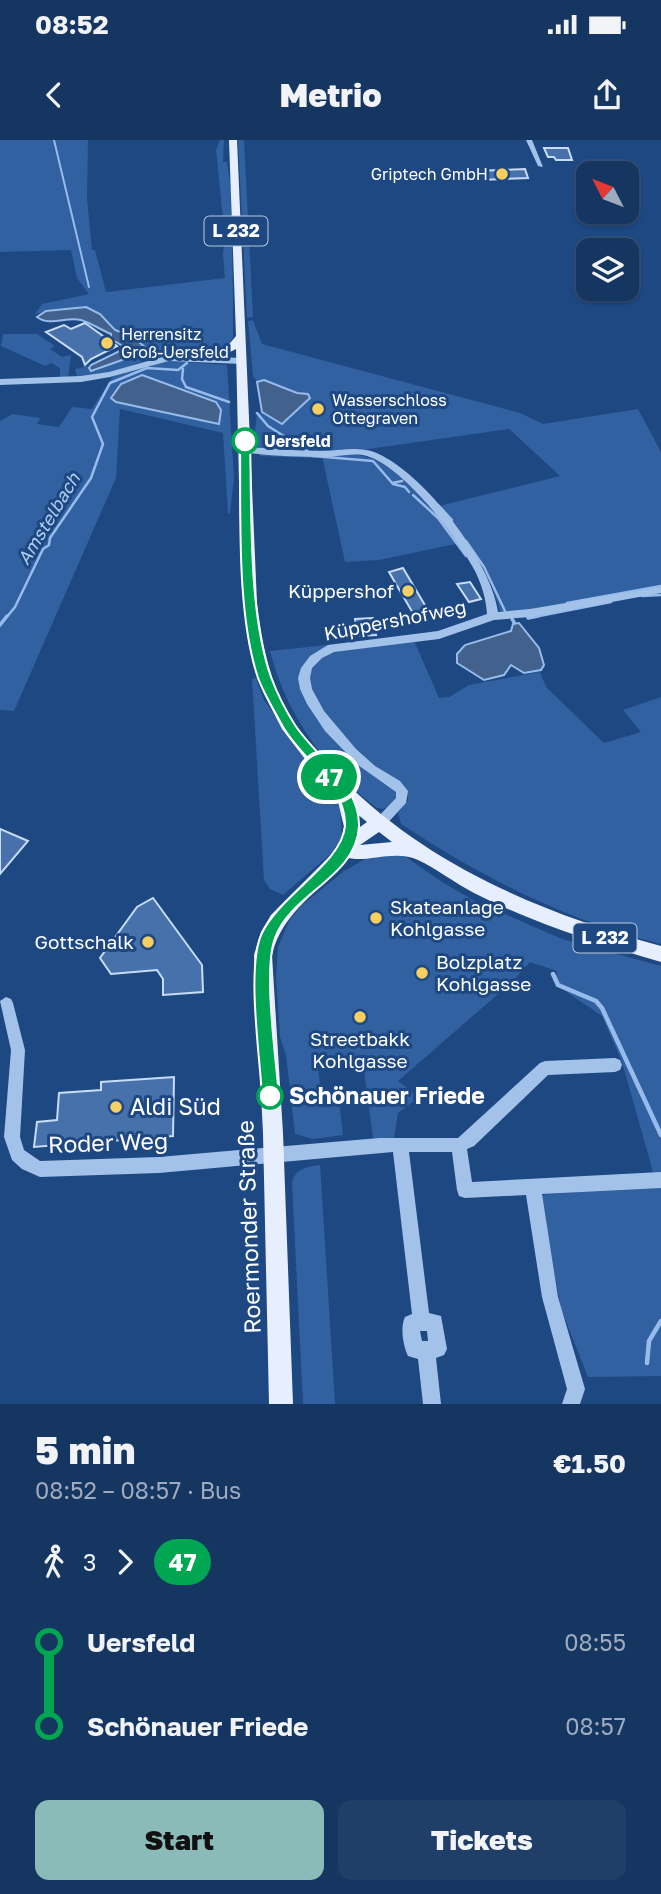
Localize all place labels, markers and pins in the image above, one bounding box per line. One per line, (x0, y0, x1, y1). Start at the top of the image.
place label: Griptech GmbH (371, 164, 488, 184)
marker: Griptech GmbH (494, 166, 510, 182)
place label: Herrensitz Groß-Uersfeld (121, 324, 229, 362)
marker: Herrensitz Groß-Uersfeld (99, 335, 115, 351)
place label: Wasserschloss Ottegraven (332, 390, 447, 428)
marker: Wasserschloss Ottegraven (310, 401, 326, 417)
marker: Uersfeld (232, 428, 258, 454)
place label: Uersfeld (264, 431, 331, 451)
place label: Küppershof (288, 579, 394, 602)
marker: Küppershof (400, 583, 416, 599)
place label: Skateanlage Kohlgasse (390, 895, 504, 940)
marker: Skateanlage Kohlgasse (368, 910, 384, 926)
place label: Gottschalk (35, 930, 134, 953)
marker: Gottschalk (140, 934, 156, 950)
place label: Bolzplatz Kohlgasse (436, 950, 531, 995)
marker: Bolzplatz Kohlgasse (414, 965, 430, 981)
marker: Streetbakk Kohlgasse (352, 1009, 368, 1025)
place label: Streetbakk Kohlgasse (310, 1027, 410, 1072)
place label: Schönauer Friede (289, 1081, 485, 1109)
marker: Schönauer Friede (257, 1083, 283, 1109)
place label: Aldi Süd (130, 1092, 221, 1120)
marker: Aldi Süd (108, 1099, 124, 1115)

